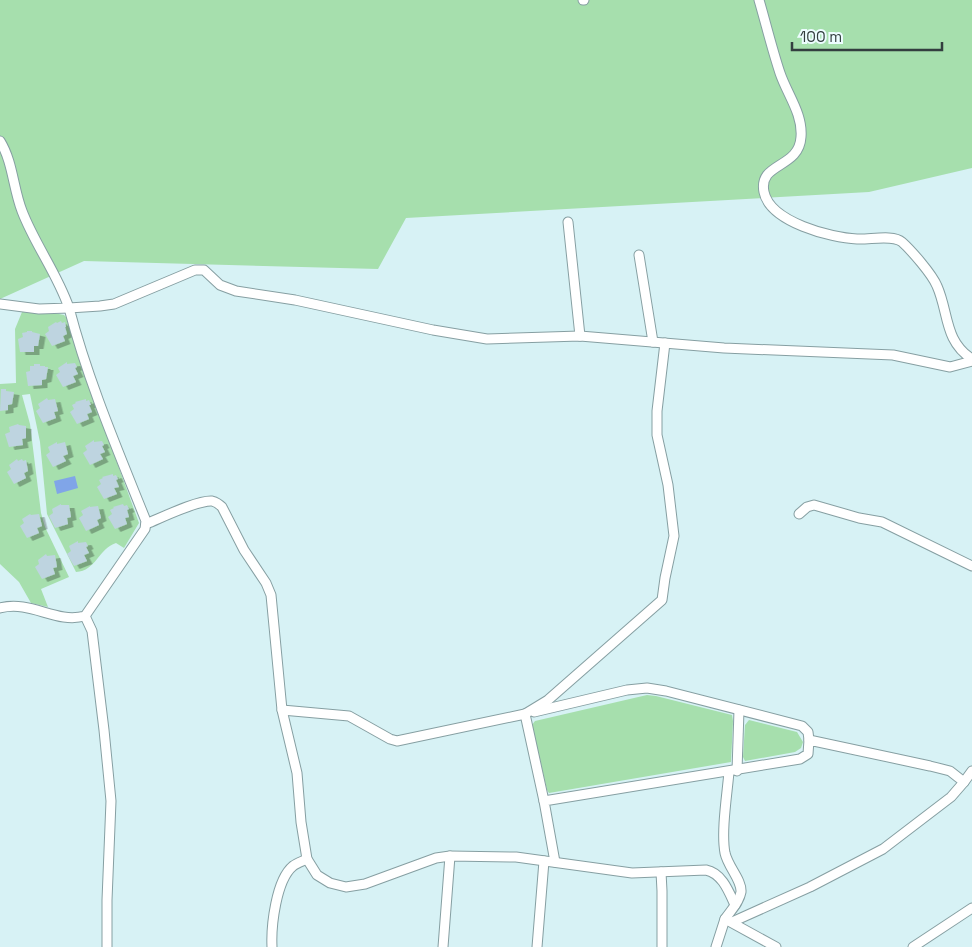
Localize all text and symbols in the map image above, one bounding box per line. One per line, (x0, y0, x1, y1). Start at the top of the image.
scale bar (792, 20, 942, 52)
text: 100 m (800, 27, 842, 46)

